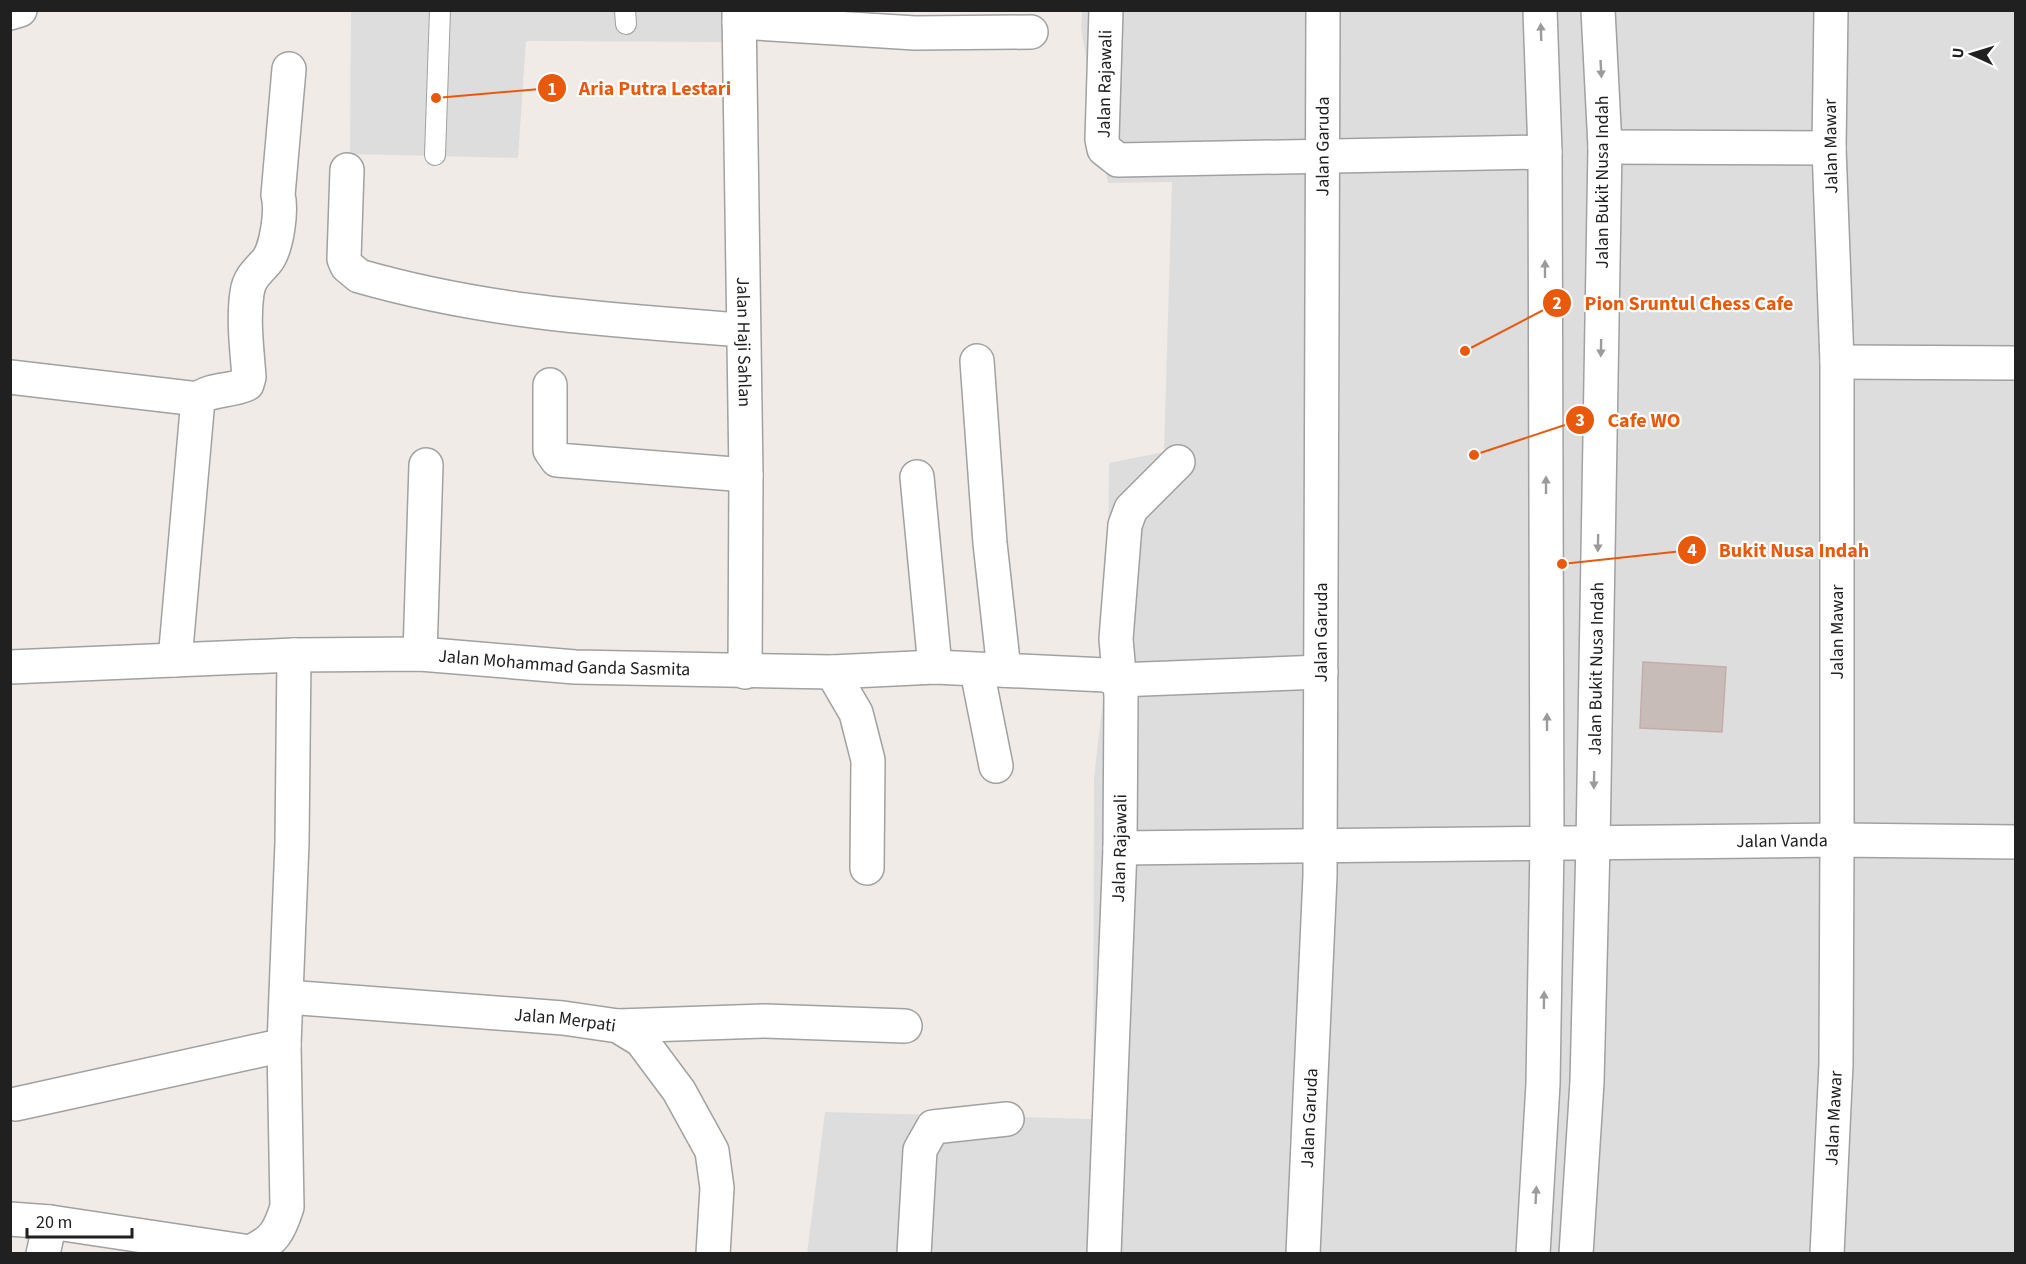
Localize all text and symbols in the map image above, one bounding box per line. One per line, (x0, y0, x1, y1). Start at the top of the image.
one-way arrow (1536, 23, 1545, 42)
north arrow (1942, 24, 2002, 84)
street label: Jalan Rajawali (1092, 30, 1118, 138)
text: U (1947, 47, 1969, 59)
one-way arrow (1596, 59, 1605, 78)
callout: Aria Putra Lestari (537, 69, 744, 107)
text: Aria Putra Lestari (578, 75, 731, 103)
text: 1 (547, 77, 557, 102)
street label: Jalan Bukit Nusa Indah (1590, 95, 1615, 269)
street label: Jalan Garuda (1310, 96, 1335, 197)
street label: Jalan Mawar (1818, 98, 1844, 194)
one-way arrow (1540, 260, 1550, 279)
street label: Jalan Haji Sahlan (731, 277, 757, 407)
callout: Pion Sruntul Chess Cafe (1542, 284, 1805, 322)
text: Pion Sruntul Chess Cafe (1585, 290, 1793, 318)
text: 2 (1552, 291, 1562, 316)
one-way arrow (1597, 338, 1606, 357)
callout: Cafe WO (1565, 401, 1692, 439)
text: Cafe WO (1607, 407, 1681, 435)
text: 3 (1575, 408, 1585, 433)
one-way arrow (1541, 476, 1551, 495)
callout: Bukit Nusa Indah (1677, 531, 1881, 569)
one-way arrow (1593, 533, 1603, 552)
text: Bukit Nusa Indah (1719, 537, 1869, 565)
text: 4 (1687, 538, 1697, 563)
street label: Jalan Garuda (1308, 582, 1334, 683)
street label: Jalan Bukit Nusa Indah (1582, 582, 1610, 755)
street label: Jalan Mawar (1825, 584, 1850, 680)
street label: Jalan Mohammad Ganda Sasmita (437, 643, 691, 682)
one-way arrow (1542, 713, 1552, 732)
one-way arrow (1589, 770, 1599, 789)
street label: Jalan Rajawali (1105, 794, 1133, 903)
street label: Jalan Vanda (1736, 828, 1828, 854)
one-way arrow (1540, 991, 1549, 1010)
street label: Jalan Merpati (513, 1002, 618, 1038)
street label: Jalan Garuda (1294, 1068, 1324, 1169)
street label: Jalan Mawar (1819, 1069, 1848, 1166)
one-way arrow (1531, 1186, 1541, 1205)
scale bar (27, 1201, 132, 1239)
text: 20 m (36, 1210, 72, 1235)

